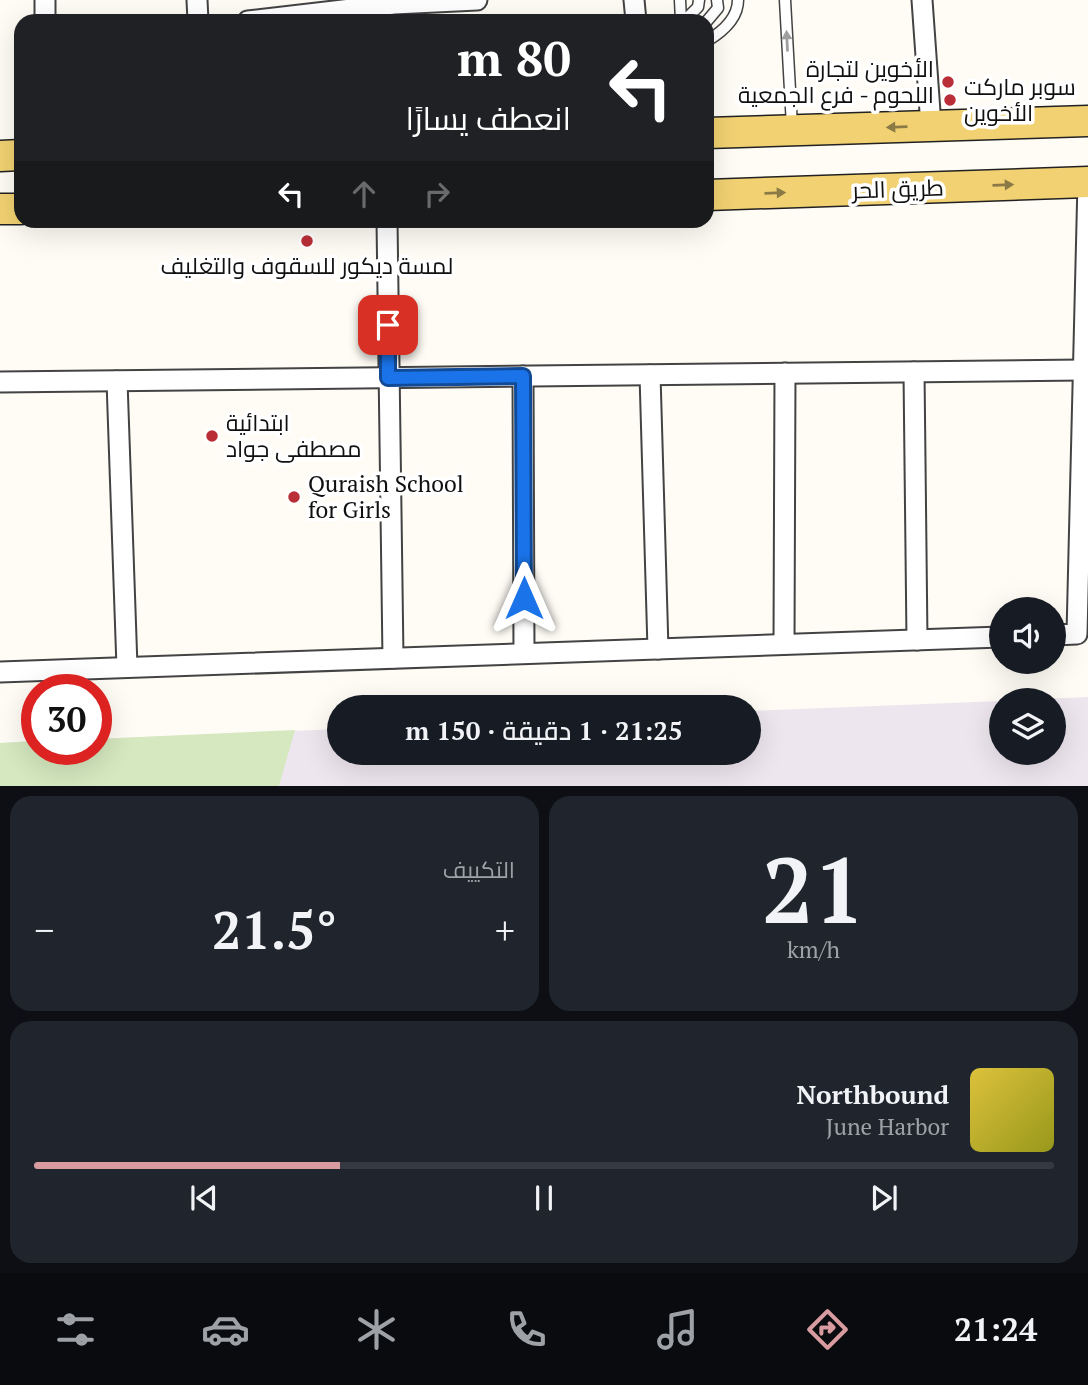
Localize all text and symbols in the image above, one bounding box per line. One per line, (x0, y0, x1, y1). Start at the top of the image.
text: 80 m (457, 25, 571, 90)
one-way arrow (781, 29, 792, 51)
icon: left (595, 42, 686, 133)
place label: الأخوين لتجارة اللحوم - فرع الجمعية (738, 53, 934, 111)
place label: سوبر ماركت الأخوين (964, 71, 1076, 128)
marker: الأخوين لتجارة اللحوم - فرع الجمعية (940, 74, 956, 90)
marker: سوبر ماركت الأخوين (942, 92, 958, 108)
text: انعطف يسارًا (405, 97, 571, 139)
one-way arrow (886, 121, 908, 132)
street label: طريق الحر (850, 171, 944, 206)
icon: left (272, 175, 310, 213)
icon: ahead (345, 175, 383, 213)
icon: right (418, 175, 456, 213)
one-way arrow (992, 180, 1014, 191)
one-way arrow (764, 187, 786, 198)
marker: لمسة ديكور للسقوف والتغليف (299, 233, 315, 249)
place label: لمسة ديكور للسقوف والتغليف (161, 250, 453, 281)
pin (358, 295, 418, 355)
icon: arrive (369, 306, 407, 344)
place label: ابتدائية مصطفى جواد (226, 407, 362, 464)
marker: ابتدائية مصطفى جواد (204, 428, 220, 444)
place label: Quraish School for Girls (308, 468, 464, 525)
marker: Quraish School for Girls (286, 489, 302, 505)
position arrow (487, 561, 561, 635)
map controls (989, 597, 1066, 765)
button: sound (989, 597, 1066, 674)
speed limit sign: 30 (21, 674, 112, 765)
button: layers (989, 688, 1066, 765)
text: 21:25 · 1 دقيقة · 150 m (405, 713, 683, 747)
text: 21 (762, 828, 865, 949)
text: التكييف (443, 854, 515, 885)
text: 21.5° (212, 895, 337, 964)
text: − (34, 905, 54, 955)
text: + (495, 905, 515, 955)
text: km/h (787, 934, 840, 965)
text: Northbound (796, 1077, 949, 1111)
text: June Harbor (826, 1111, 949, 1142)
icon: previous (185, 1179, 223, 1217)
icon: pause (525, 1179, 563, 1217)
icon: next (865, 1179, 903, 1217)
icon: filters (51, 1305, 100, 1354)
icon: car (201, 1305, 250, 1354)
icon: climate (352, 1305, 401, 1354)
icon: phone (502, 1305, 551, 1354)
icon: music (653, 1305, 702, 1354)
icon: directions (803, 1305, 852, 1354)
text: 21:24 (954, 1308, 1037, 1350)

